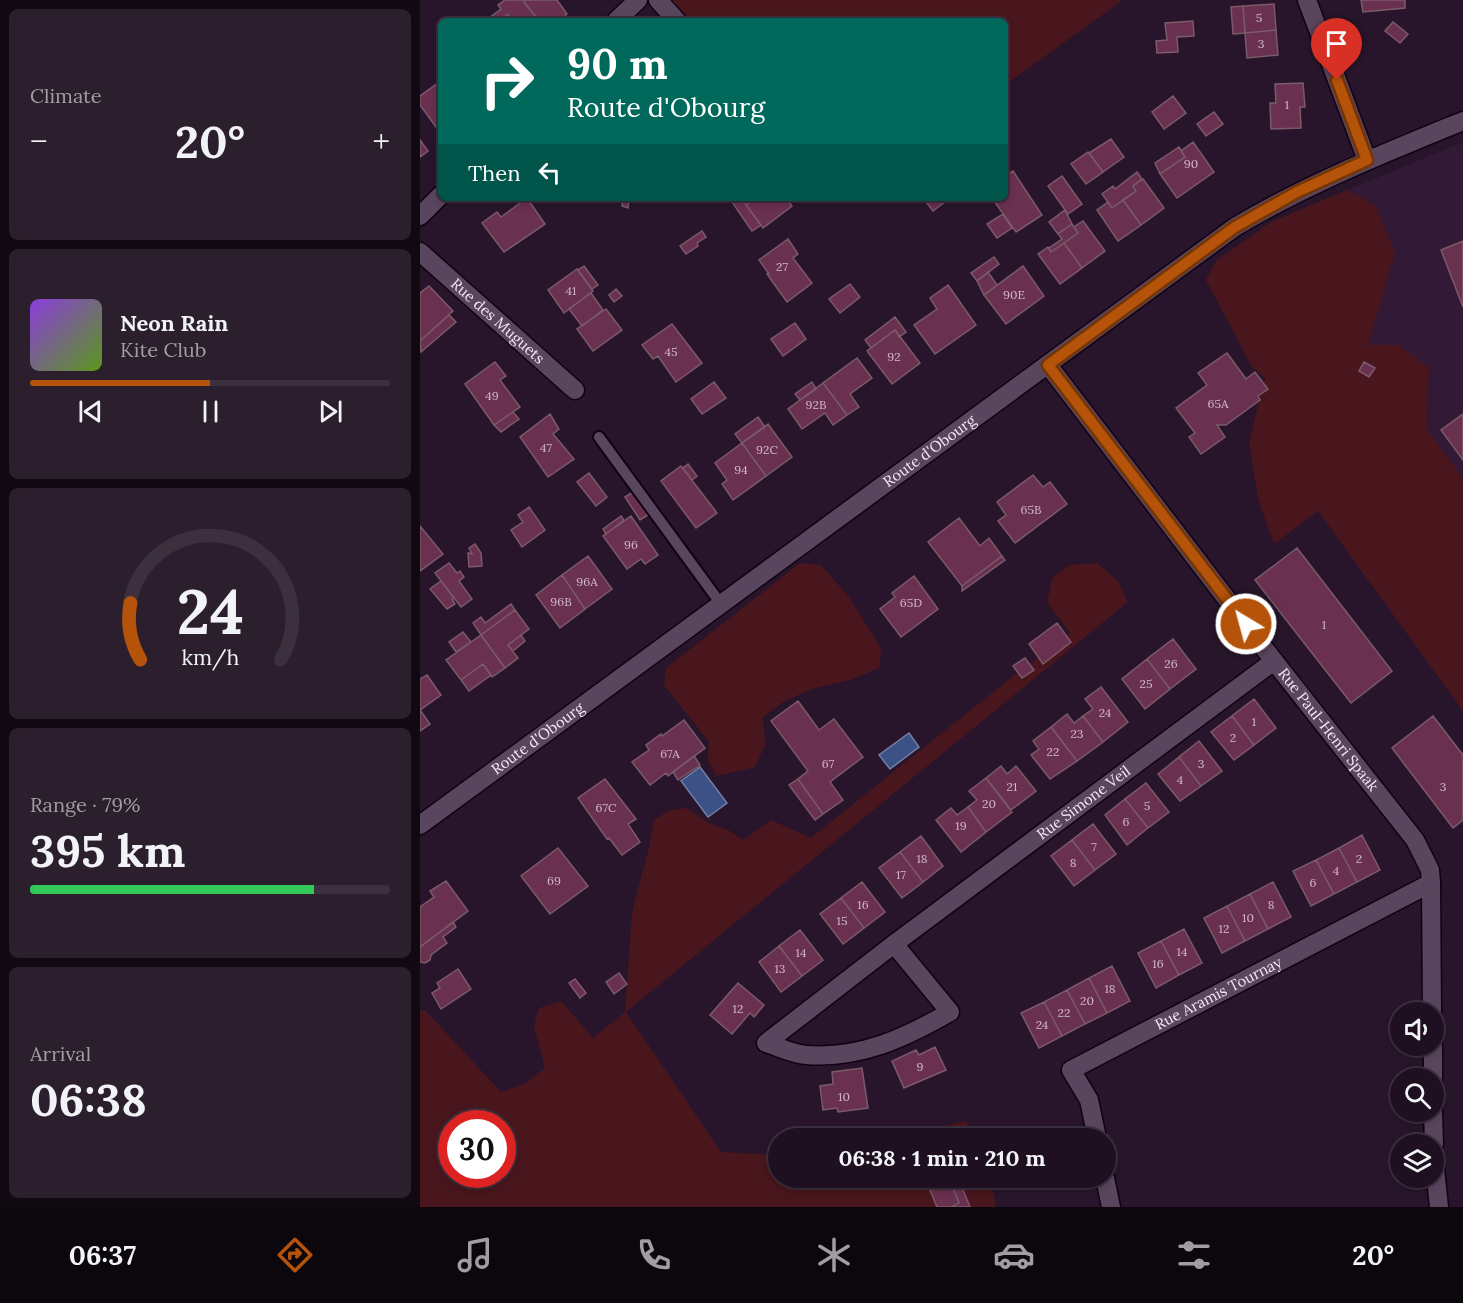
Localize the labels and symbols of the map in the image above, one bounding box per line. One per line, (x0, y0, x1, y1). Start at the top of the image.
house number: 5 (1256, 10, 1262, 25)
pin (1311, 18, 1362, 80)
house number: 3 (1258, 36, 1265, 51)
house number: 1 (1285, 97, 1289, 112)
house number: 90 (1184, 156, 1198, 171)
house number: 27 (776, 259, 788, 274)
street label: Rue des Muguets (447, 274, 549, 368)
house number: 41 (566, 283, 576, 298)
house number: 90E (1003, 287, 1025, 302)
house number: 45 (664, 344, 678, 359)
house number: 92 (887, 349, 901, 364)
house number: 49 (485, 388, 499, 403)
house number: 65A (1208, 396, 1229, 411)
house number: 92B (806, 397, 826, 412)
street label: Route d'Obourg (879, 410, 980, 491)
house number: 47 (540, 440, 552, 455)
house number: 92C (756, 442, 778, 457)
house number: 94 (734, 462, 748, 477)
house number: 65B (1021, 502, 1041, 517)
house number: 96 (624, 537, 638, 552)
house number: 96A (576, 574, 598, 589)
position arrow (1214, 592, 1278, 656)
house number: 96B (550, 594, 572, 609)
house number: 65D (900, 595, 922, 610)
house number: 1 (1322, 617, 1326, 632)
house number: 26 (1164, 656, 1178, 671)
street label: Rue Paul-Henri Spaak (1274, 664, 1383, 795)
house number: 25 (1140, 676, 1152, 691)
street label: Route d'Obourg (487, 698, 588, 778)
house number: 24 (1099, 705, 1112, 720)
house number: 1 (1252, 714, 1256, 729)
house number: 23 (1071, 726, 1084, 741)
house number: 2 (1230, 730, 1236, 745)
house number: 22 (1047, 744, 1059, 759)
house number: 67A (660, 746, 680, 761)
house number: 67 (822, 756, 835, 771)
house number: 3 (1198, 756, 1205, 771)
street label: Rue Simone Veil (1033, 761, 1134, 843)
house number: 4 (1177, 772, 1184, 787)
house number: 21 (1007, 779, 1017, 794)
house number: 3 (1440, 779, 1447, 794)
house number: 20 (982, 796, 996, 811)
house number: 5 (1144, 798, 1150, 813)
house number: 67C (596, 800, 617, 815)
house number: 6 (1123, 814, 1130, 829)
house number: 19 (955, 818, 967, 833)
house number: 7 (1091, 839, 1097, 854)
house number: 18 (916, 851, 928, 866)
house number: 2 (1356, 851, 1362, 866)
house number: 8 (1070, 855, 1077, 870)
house number: 4 (1333, 863, 1340, 878)
house number: 17 (896, 867, 906, 882)
house number: 69 (547, 873, 561, 888)
house number: 6 (1310, 875, 1317, 890)
house number: 16 (857, 897, 869, 912)
house number: 8 (1268, 897, 1275, 912)
house number: 10 (1242, 910, 1254, 925)
house number: 15 (837, 913, 847, 928)
house number: 12 (1219, 921, 1229, 936)
house number: 14 (1177, 944, 1188, 959)
house number: 14 (796, 945, 807, 960)
street label: Rue Aramis Tournay (1152, 952, 1285, 1034)
house number: 16 (1152, 956, 1164, 971)
house number: 13 (774, 961, 786, 976)
house number: 18 (1104, 981, 1116, 996)
house number: 20 (1080, 993, 1094, 1008)
house number: 12 (733, 1001, 743, 1016)
house number: 22 (1058, 1005, 1070, 1020)
house number: 24 (1036, 1017, 1049, 1032)
house number: 9 (917, 1059, 924, 1074)
house number: 10 (838, 1089, 850, 1104)
speed limit sign: 30 (438, 1110, 516, 1188)

